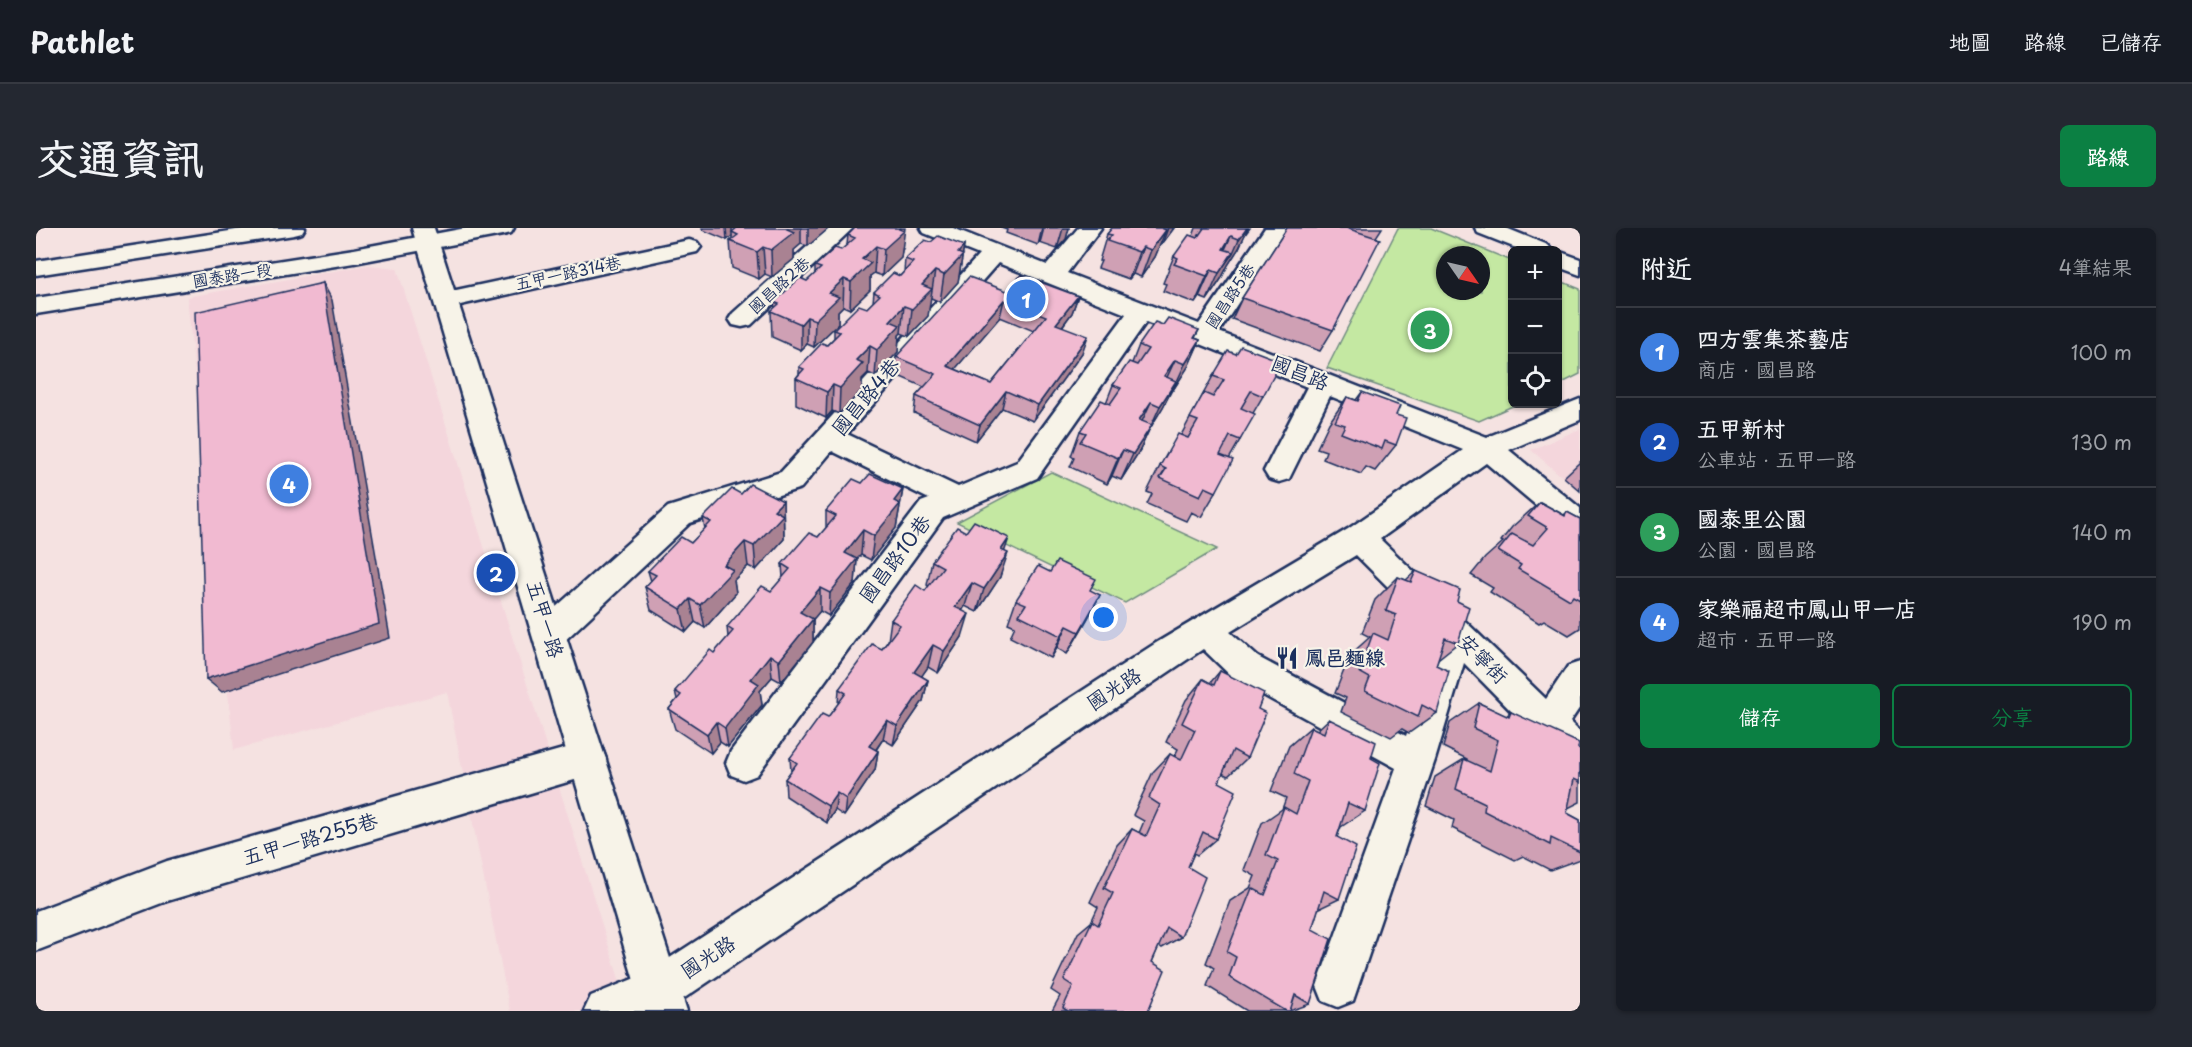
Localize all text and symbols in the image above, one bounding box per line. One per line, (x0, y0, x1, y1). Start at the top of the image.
text: Pathlet (30, 20, 134, 63)
text: 地圖 (1949, 25, 1991, 57)
text: 路線 (2024, 25, 2066, 57)
text: 已儲存 (2099, 25, 2162, 57)
text: 交通資訊 (36, 125, 204, 188)
button: 路線 (2060, 125, 2156, 187)
north arrow (1436, 246, 1490, 300)
map controls (1508, 246, 1562, 408)
button: + (1508, 246, 1562, 300)
text: 附近 (1640, 248, 1692, 287)
street label: 五甲一路314巷 (513, 249, 623, 295)
street label: 國昌路2巷 (742, 250, 814, 318)
text: 4筆結果 (2059, 252, 2132, 282)
street label: 國泰路一段 (190, 256, 273, 292)
street label: 國昌路5巷 (1198, 258, 1260, 333)
pin: 1 (1006, 276, 1046, 322)
button: − (1508, 300, 1562, 354)
pin: 3 (1410, 308, 1450, 352)
text: 四方雲集茶藝店 (1697, 321, 1851, 354)
text: 1 (1655, 337, 1664, 367)
text: 100 m (2071, 337, 2132, 367)
street label: 國昌路 (1267, 347, 1335, 398)
street label: 國昌路4巷 (824, 350, 907, 442)
button: locate (1508, 354, 1562, 408)
text: 商店 · 國昌路 (1697, 354, 1816, 384)
text: 五甲新村 (1697, 411, 1785, 444)
text: 2 (1652, 427, 1667, 457)
text: 130 m (2072, 427, 2132, 457)
text: 公車站 · 五甲一路 (1697, 444, 1856, 474)
pin: 4 (270, 462, 308, 506)
text: 國泰里公園 (1697, 501, 1807, 534)
street label: 國昌路10巷 (851, 507, 938, 609)
text: 3 (1653, 517, 1666, 547)
text: 140 m (2072, 517, 2132, 547)
text: 公園 · 國昌路 (1697, 534, 1816, 564)
pin: 2 (476, 550, 516, 596)
street label: 五甲一路 (520, 576, 572, 662)
text: 家樂福超市鳳山甲一店 (1697, 591, 1917, 624)
your location (1089, 603, 1118, 632)
text: 4 (1653, 607, 1666, 637)
text: 190 m (2073, 607, 2132, 637)
text: 超市 · 五甲一路 (1697, 624, 1836, 654)
street label: 安寧街 (1452, 626, 1516, 690)
place label: 鳳邑麵線 (1305, 642, 1385, 672)
restaurant icon: 鳳邑麵線 (1274, 645, 1300, 671)
street label: 國光路 (1080, 659, 1148, 717)
button: 儲存 (1640, 684, 1880, 748)
button: 分享 (1892, 684, 2132, 748)
street label: 五甲一路255巷 (239, 804, 382, 872)
street label: 國光路 (674, 927, 742, 985)

